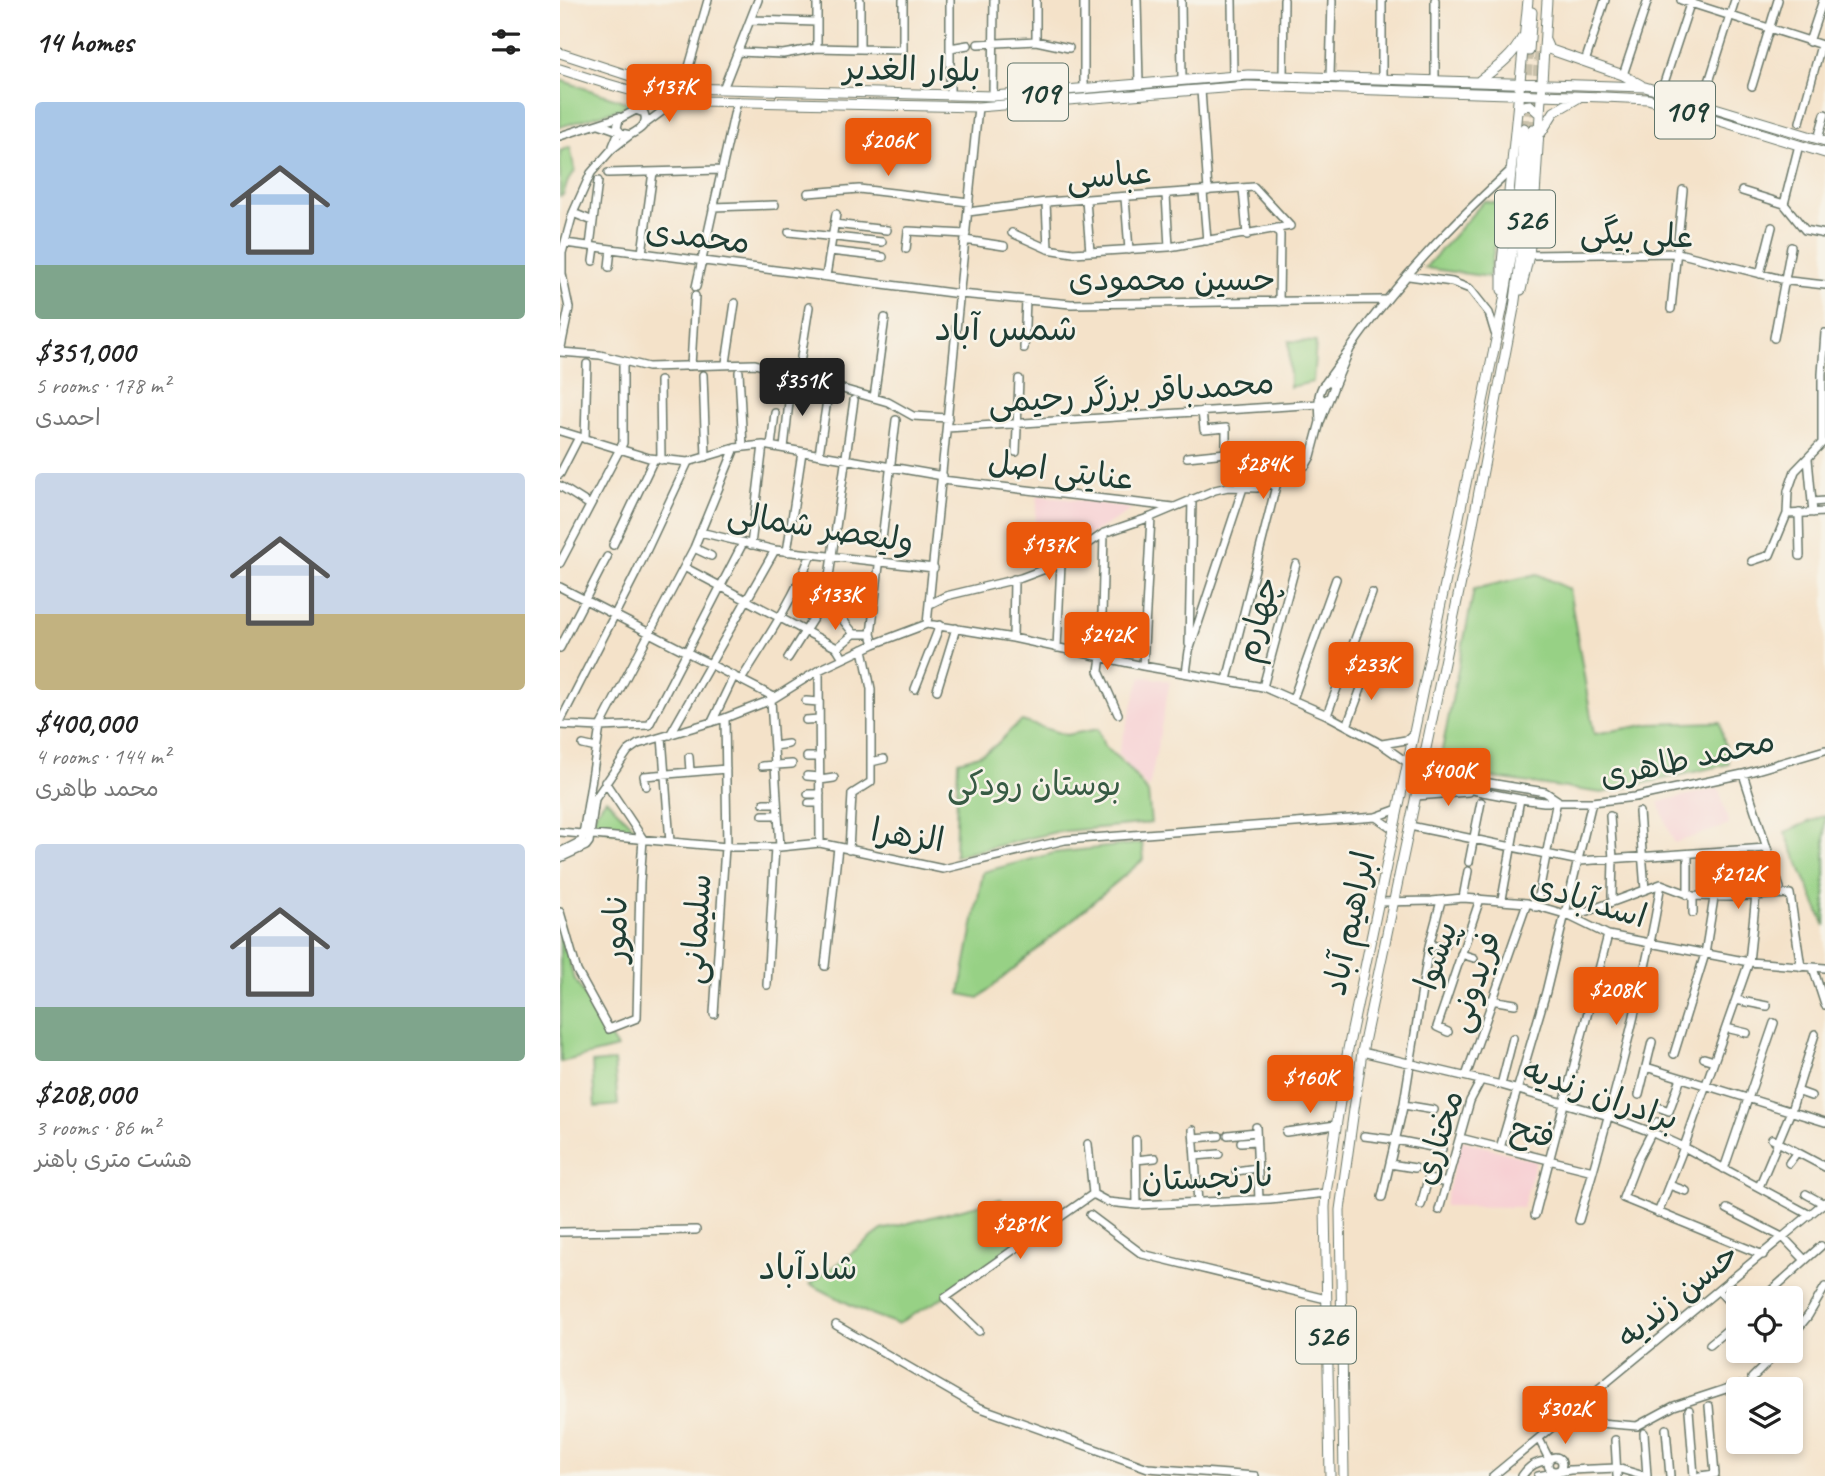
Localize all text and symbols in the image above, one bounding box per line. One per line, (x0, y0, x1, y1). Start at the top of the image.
text: 14 homes (35, 23, 133, 61)
icon: filters (487, 23, 525, 61)
street label: بلوار الغدیر (840, 47, 981, 91)
pin: $137K (620, 64, 718, 124)
road number: 109 (1008, 64, 1068, 120)
text: $137K (643, 72, 696, 101)
road number: 109 (1655, 82, 1715, 138)
pin: $206K (839, 118, 937, 178)
text: $206K (861, 126, 915, 155)
icon: home (217, 147, 343, 273)
street label: عباسی (1065, 151, 1153, 199)
road number: 526 (1495, 190, 1555, 247)
street label: محمدی (643, 209, 752, 263)
street label: علی بیگی (1579, 210, 1695, 258)
street label: حسین محمودی (1068, 258, 1276, 300)
district label: شمس آباد (935, 306, 1077, 351)
text: $351,000 (35, 333, 135, 371)
pin: $351K (753, 358, 851, 418)
street label: محمدباقر برزگر رحیمی (987, 361, 1276, 423)
text: $351K (776, 366, 828, 395)
text: 5 rooms · 178 m² (35, 371, 170, 400)
text: احمدی (35, 403, 101, 432)
street label: عنایتی اصل (986, 440, 1136, 500)
pin: $284K (1214, 442, 1312, 501)
text: $284K (1236, 449, 1290, 478)
street label: ولیعصر شمالی (725, 492, 917, 562)
icon: home (217, 518, 343, 644)
pin: $137K (1000, 522, 1098, 582)
text: $137K (1023, 530, 1076, 559)
pin: $133K (786, 572, 884, 632)
street label: چهارم (1225, 572, 1292, 668)
text: $133K (808, 580, 862, 609)
pin: $242K (1058, 612, 1156, 672)
text: $242K (1080, 620, 1134, 649)
pin: $233K (1322, 642, 1420, 702)
text: $233K (1344, 650, 1398, 679)
text: $400,000 (35, 704, 135, 742)
street label: محمد طاهری (1596, 719, 1778, 797)
text: 4 rooms · 144 m² (35, 742, 170, 771)
pin: $400K (1399, 748, 1497, 808)
text: $400K (1421, 756, 1475, 785)
park label: بوستان رودکی (947, 763, 1121, 805)
text: محمد طاهری (35, 774, 159, 803)
street label: الزهرا (868, 809, 947, 861)
street label: ابراهیم آباد (1313, 847, 1389, 1000)
pin: $212K (1689, 852, 1787, 911)
text: $212K (1711, 859, 1765, 888)
street label: اسدآبادی (1525, 862, 1652, 938)
street label: سلیمانی (671, 872, 721, 986)
icon: home (217, 889, 343, 1015)
street label: نامور (593, 893, 637, 966)
street label: پیشوا (1405, 915, 1467, 995)
street label: فریدونی (1437, 925, 1511, 1037)
pin: $208K (1567, 968, 1665, 1027)
text: $208K (1589, 975, 1643, 1004)
street label: برادران زندیه (1517, 1048, 1684, 1140)
pin: $160K (1261, 1056, 1359, 1115)
text: $160K (1283, 1063, 1337, 1092)
text: $208,000 (35, 1075, 135, 1113)
street label: مختاری (1403, 1084, 1473, 1190)
street label: فتح (1506, 1106, 1559, 1159)
text: 3 rooms · 86 m² (35, 1113, 159, 1142)
text: هشت متری باهنر (35, 1145, 192, 1174)
street label: نارنجستان (1141, 1154, 1275, 1200)
pin: $281K (971, 1202, 1069, 1261)
text: $281K (993, 1209, 1047, 1238)
street label: حسن زندیه (1608, 1233, 1747, 1357)
district label: شادآباد (758, 1245, 858, 1290)
map controls (1726, 1286, 1803, 1454)
button: locate (1726, 1286, 1803, 1363)
road number: 526 (1296, 1306, 1356, 1364)
button: layers (1726, 1377, 1803, 1454)
pin: $302K (1516, 1386, 1614, 1446)
text: $302K (1538, 1394, 1592, 1423)

